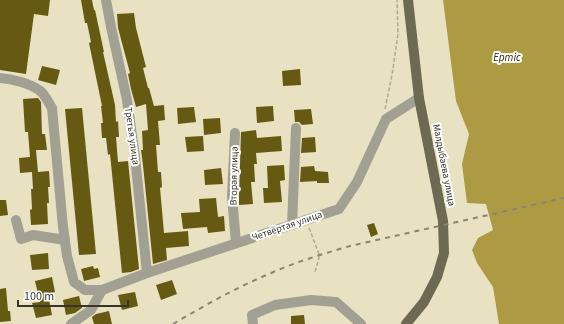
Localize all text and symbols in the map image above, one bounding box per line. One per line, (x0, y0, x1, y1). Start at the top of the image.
water label: Ертіс (493, 50, 521, 65)
street label: Третья улица (121, 106, 143, 166)
street label: Малдыбаева улица (429, 123, 459, 207)
street label: Вторая улица (226, 146, 242, 206)
street label: Четвёртая улица (250, 207, 324, 245)
scale bar (18, 282, 128, 308)
text: 100 m (24, 288, 54, 305)

